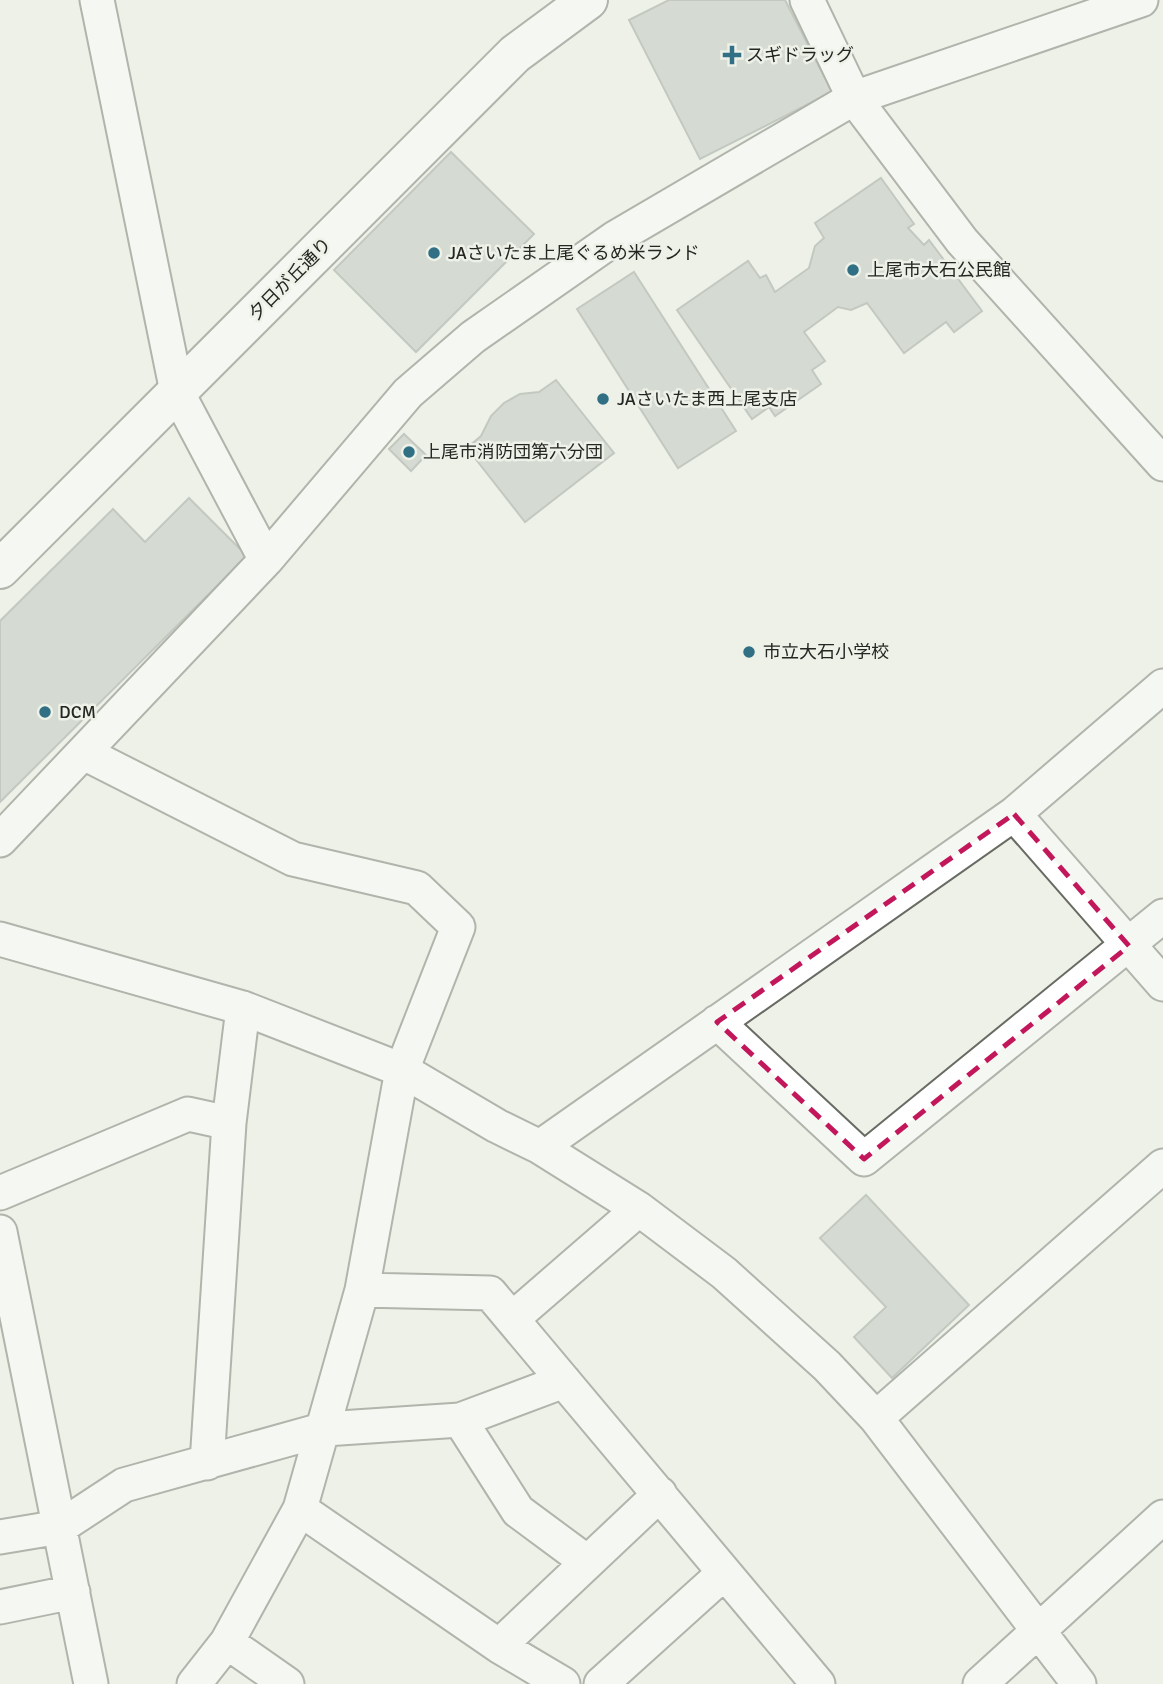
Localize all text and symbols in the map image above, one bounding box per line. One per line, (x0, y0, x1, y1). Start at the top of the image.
place label: スギドラッグ (746, 44, 854, 66)
marker: スギドラッグ (724, 47, 740, 63)
street label: 夕日が丘通り (244, 233, 336, 325)
place label: JAさいたま上尾ぐるめ米ランド (448, 242, 700, 264)
marker: JAさいたま上尾ぐるめ米ランド (426, 245, 442, 261)
place label: 上尾市大石公民館 (867, 259, 1011, 281)
marker: 上尾市大石公民館 (845, 262, 861, 278)
place label: JAさいたま西上尾支店 (617, 388, 797, 410)
marker: JAさいたま西上尾支店 (595, 391, 611, 407)
place label: 上尾市消防団第六分団 (423, 441, 603, 463)
marker: 上尾市消防団第六分団 (401, 444, 417, 460)
place label: 市立大石小学校 (763, 641, 889, 663)
marker: 市立大石小学校 (741, 644, 757, 660)
place label: DCM (59, 701, 96, 723)
marker: DCM (37, 704, 53, 720)

